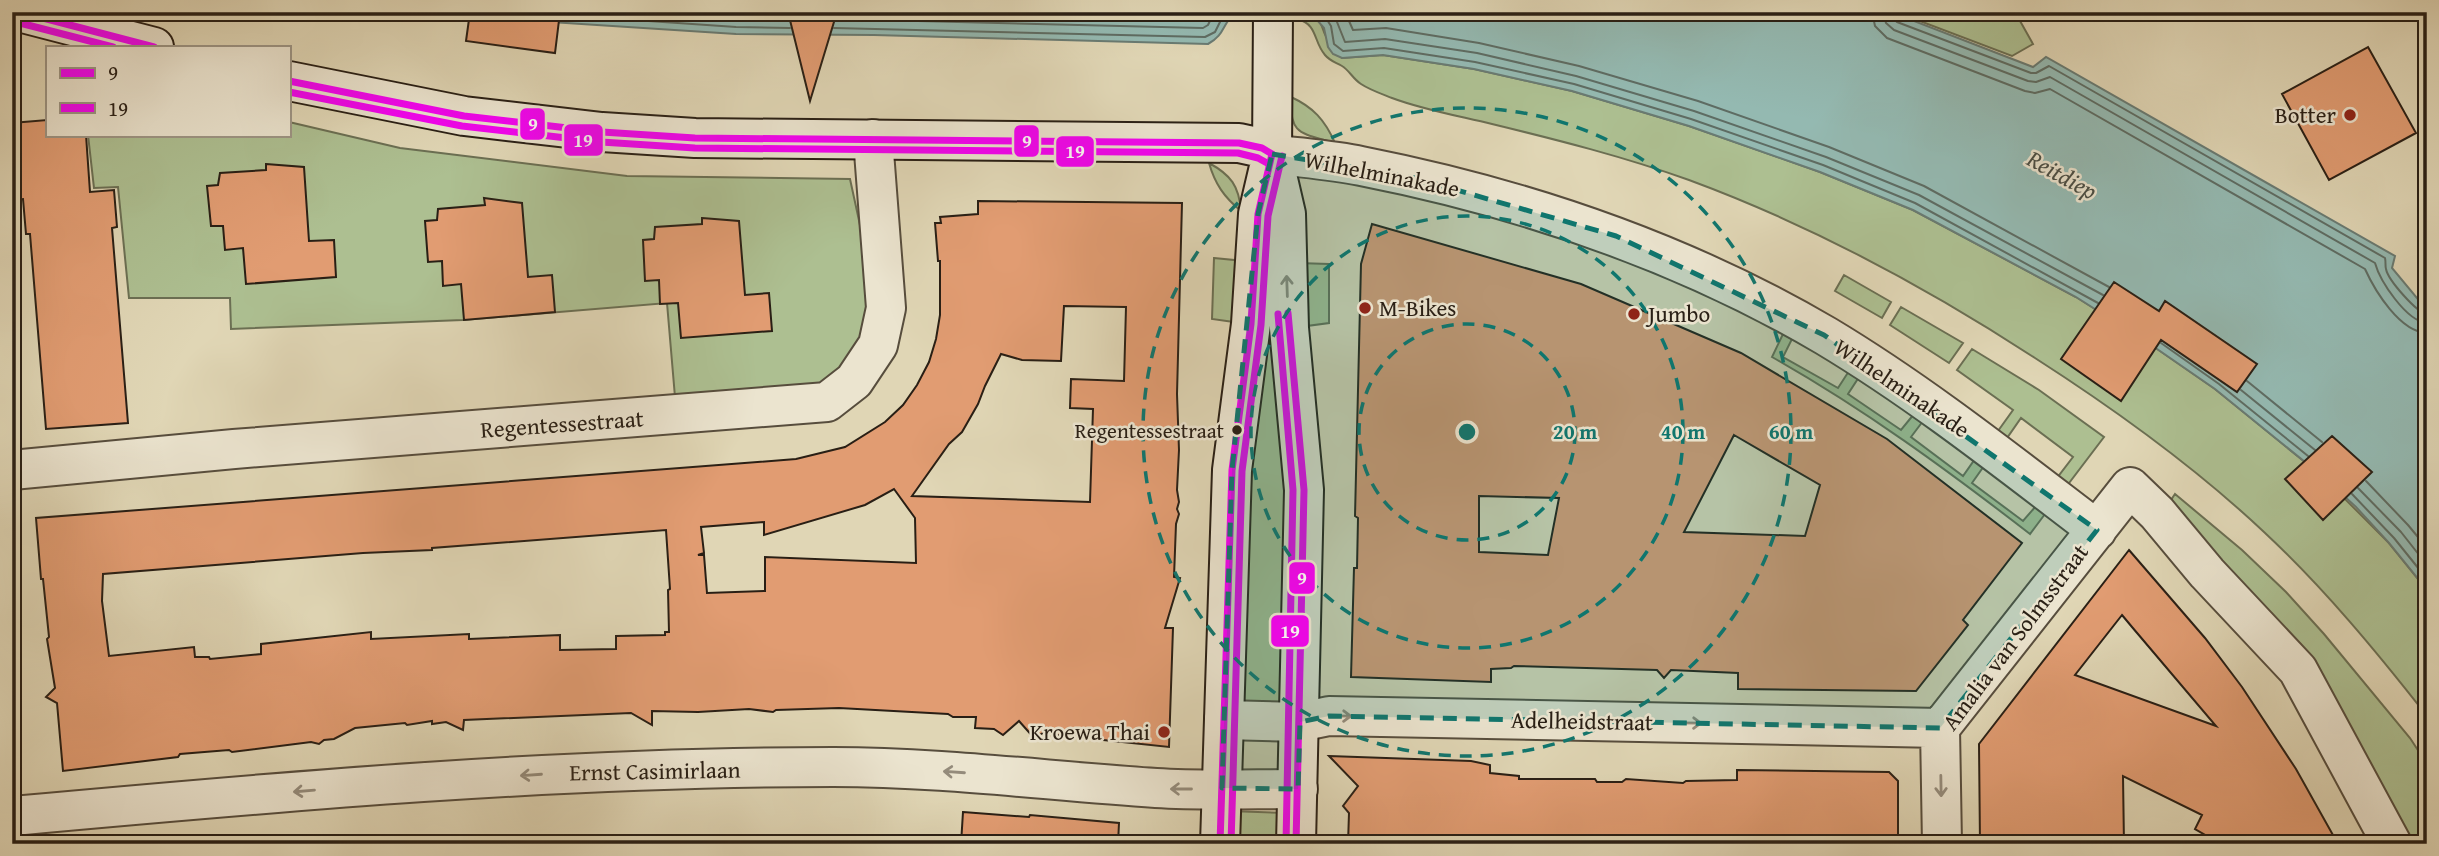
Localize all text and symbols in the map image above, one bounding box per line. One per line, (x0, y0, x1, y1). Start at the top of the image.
legend (46, 46, 290, 136)
text: 9 (108, 57, 118, 88)
text: 19 (108, 93, 128, 124)
place label: Botter (2275, 98, 2337, 131)
line badge: 9 (519, 107, 546, 141)
marker: Botter (2342, 107, 2358, 123)
text: 9 (528, 110, 538, 138)
line badge: 19 (563, 123, 604, 157)
line badge: 9 (1013, 124, 1040, 158)
text: 19 (573, 126, 593, 154)
text: 9 (1022, 127, 1032, 155)
line badge: 19 (1055, 135, 1095, 168)
text: 19 (1065, 137, 1085, 165)
water label: Reitdiep (2020, 141, 2104, 208)
street label: Wilhelminakade (1302, 142, 1462, 205)
one-way arrow (1281, 275, 1294, 298)
place label: M-Bikes (1379, 291, 1456, 324)
place label: Jumbo (1645, 297, 1710, 330)
marker: M-Bikes (1357, 300, 1373, 316)
marker: Jumbo (1626, 306, 1642, 322)
street label: Wilhelminakade (1828, 330, 1977, 445)
street label: Regentessestraat (479, 401, 645, 446)
place label: Regentessestraat (1075, 415, 1225, 446)
text: 20 m (1553, 416, 1597, 447)
text: 40 m (1661, 416, 1705, 447)
text: 60 m (1769, 416, 1813, 447)
centre of rings (1455, 420, 1479, 444)
marker: Regentessestraat (1230, 423, 1244, 437)
street label: Amalia van Solmsstraat (1933, 537, 2096, 737)
line badge: 9 (1288, 561, 1316, 595)
text: 9 (1297, 564, 1307, 592)
line badge: 19 (1270, 614, 1310, 648)
text: 19 (1280, 617, 1300, 645)
street label: Adelheidstraat (1511, 703, 1653, 738)
one-way arrow (1329, 710, 1352, 723)
place label: Kroewa Thai (1030, 715, 1150, 748)
one-way arrow (1679, 716, 1702, 730)
marker: Kroewa Thai (1156, 724, 1172, 740)
street label: Ernst Casimirlaan (569, 753, 741, 788)
one-way arrow (943, 765, 966, 778)
one-way arrow (520, 769, 543, 782)
one-way arrow (1934, 774, 1948, 797)
one-way arrow (1170, 782, 1193, 796)
one-way arrow (293, 785, 316, 798)

